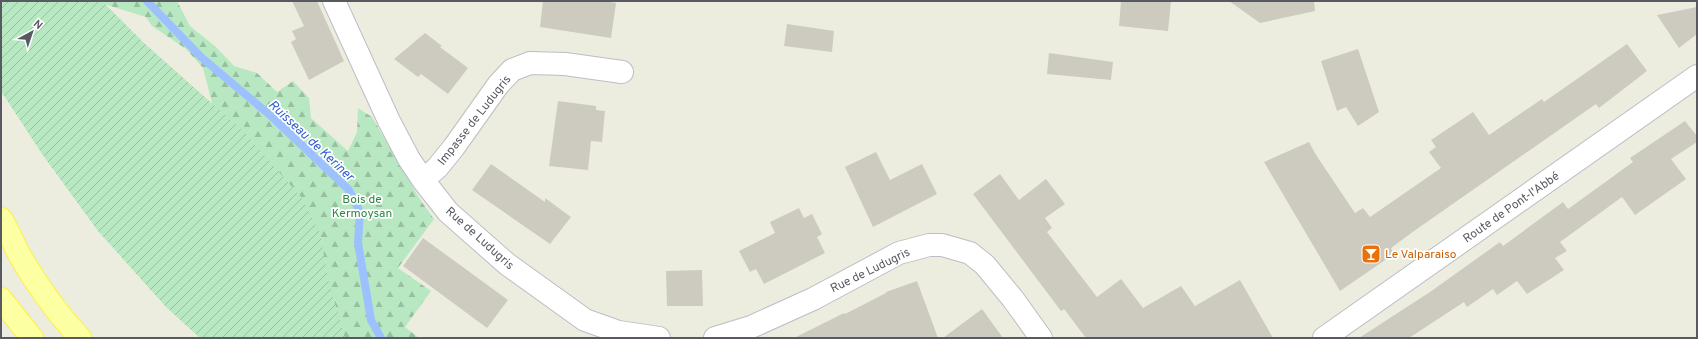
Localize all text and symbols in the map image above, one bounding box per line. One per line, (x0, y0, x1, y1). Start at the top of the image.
north arrow (12, 12, 52, 52)
text: N (30, 17, 45, 33)
street label: Impasse de Ludugris (435, 72, 515, 169)
water label: Ruisseau de Keriner (264, 98, 358, 186)
street label: Route de Pont-l'Abbé (1460, 168, 1563, 247)
park label: Bois de Kermoysan (332, 192, 392, 222)
street label: Rue de Ludugris (442, 204, 517, 274)
bar icon: Le Valparaiso (1360, 243, 1382, 265)
street label: Rue de Ludugris (828, 245, 913, 297)
place label: Le Valparaiso (1385, 247, 1457, 263)

